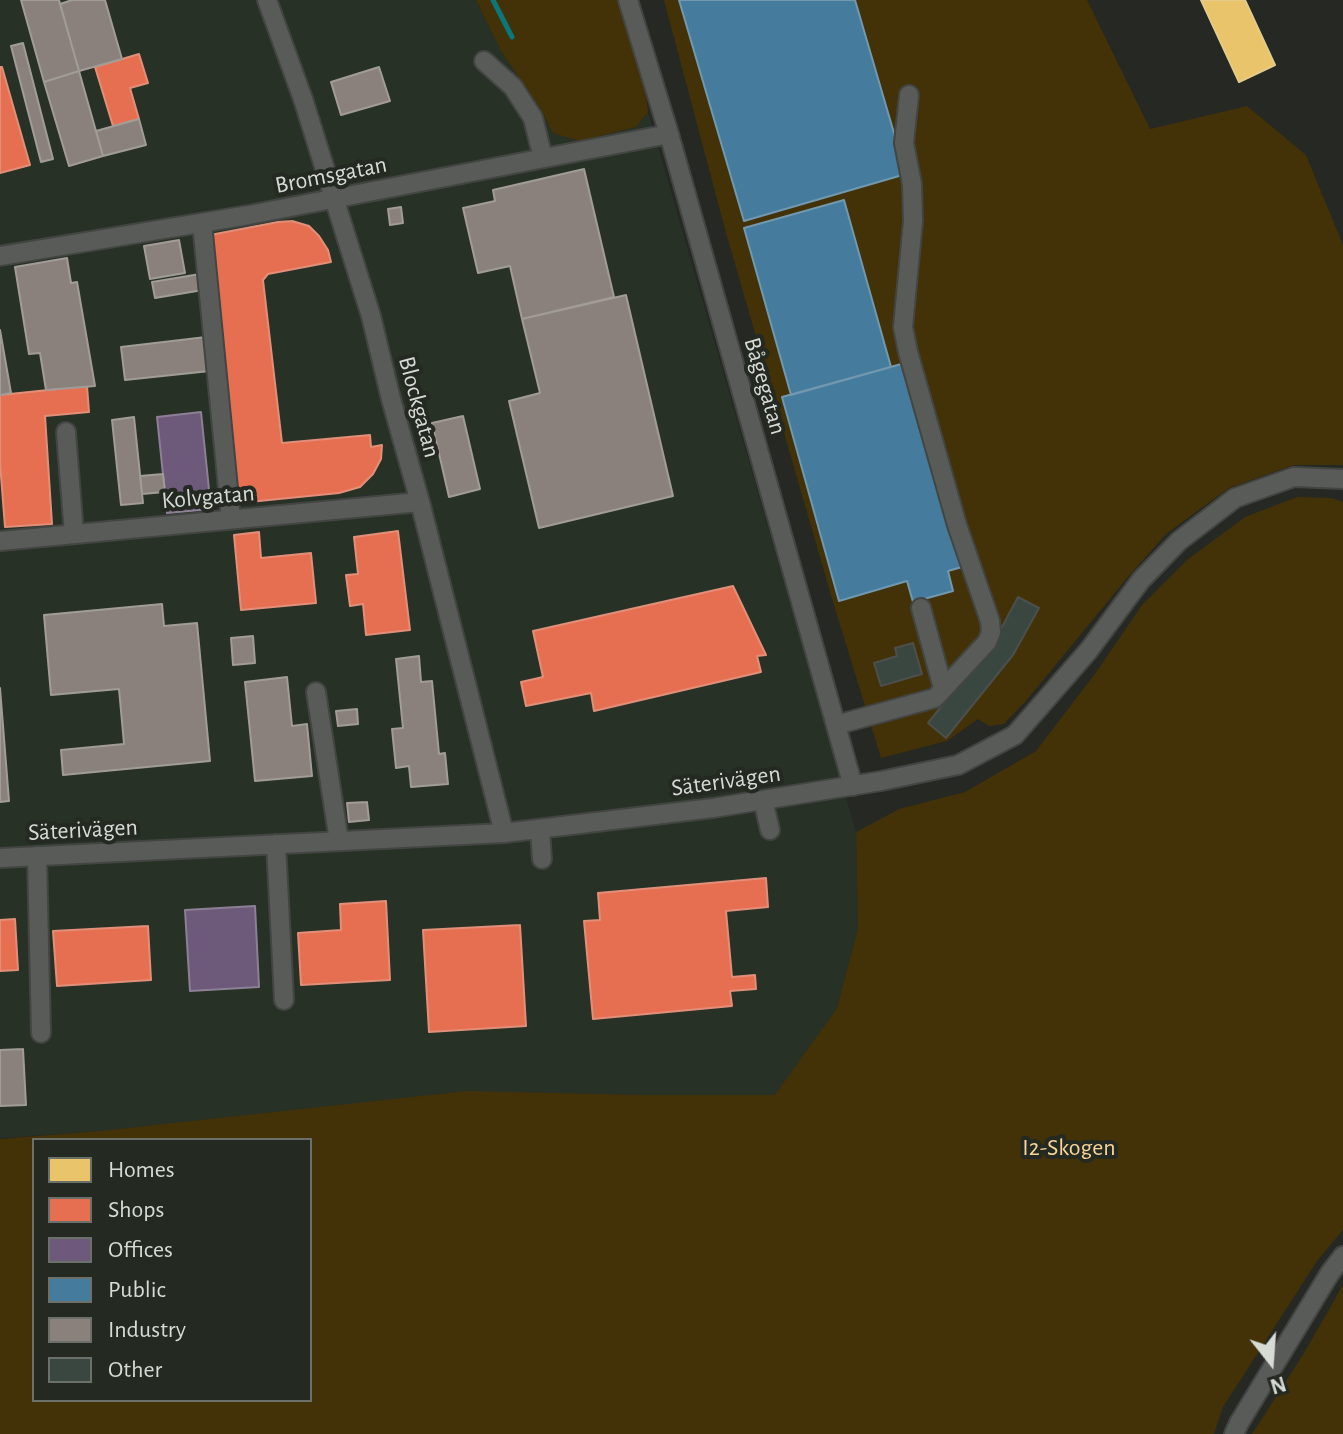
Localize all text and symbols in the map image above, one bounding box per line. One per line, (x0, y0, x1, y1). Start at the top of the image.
street label: Bromsgatan (273, 150, 389, 200)
street label: Bågegatan (737, 334, 793, 438)
street label: Blockgatan (392, 353, 446, 461)
street label: Kolvgatan (160, 479, 256, 515)
street label: Säterivägen (670, 759, 782, 803)
street label: Säterivägen (27, 813, 139, 847)
park label: I2-Skogen (1022, 1134, 1116, 1162)
legend (32, 1138, 312, 1402)
text: Homes (108, 1158, 175, 1182)
text: Shops (108, 1198, 164, 1222)
text: Offices (108, 1238, 173, 1262)
text: Public (108, 1278, 166, 1302)
text: Industry (108, 1318, 186, 1342)
north arrow (1231, 1322, 1311, 1402)
text: Other (108, 1358, 162, 1382)
text: N (1267, 1372, 1289, 1398)

